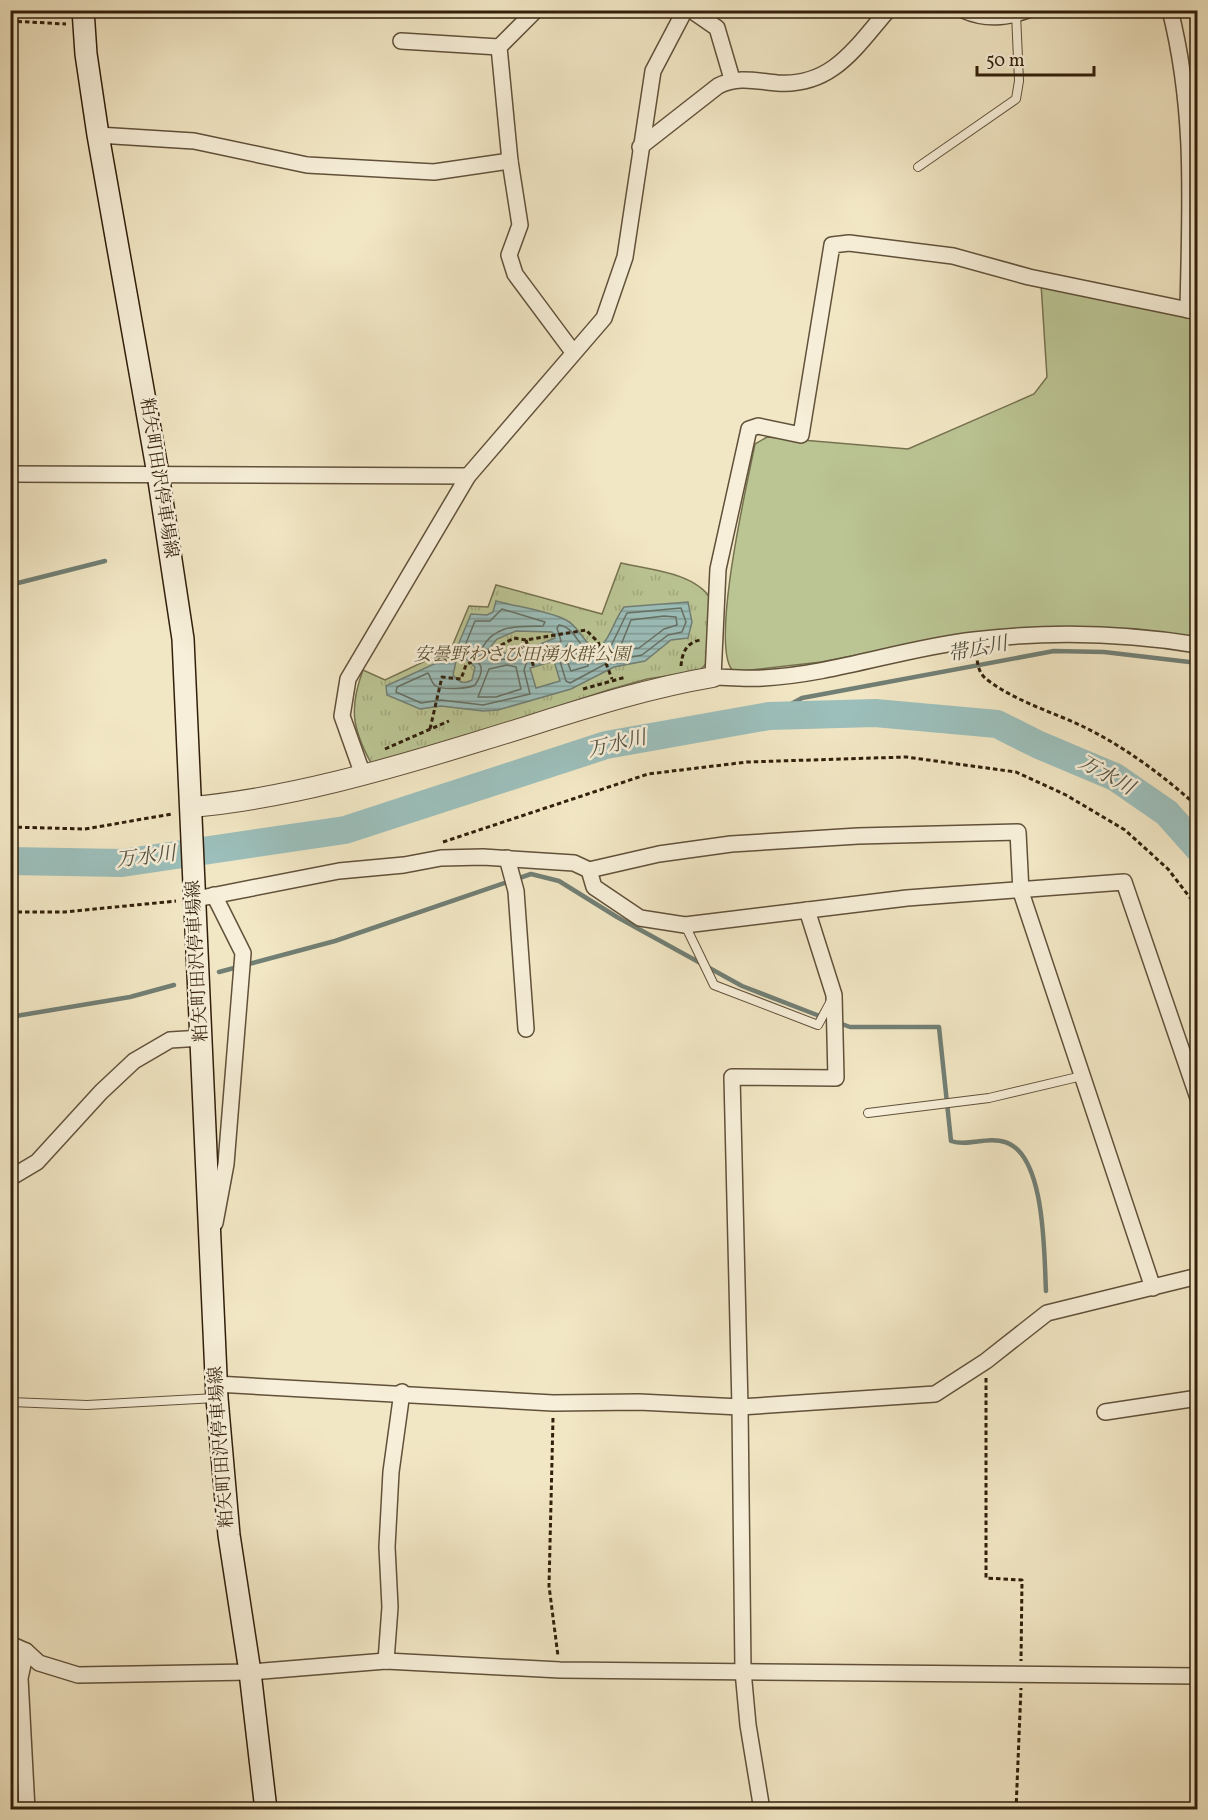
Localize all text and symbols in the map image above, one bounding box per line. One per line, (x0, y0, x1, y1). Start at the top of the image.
scale bar (977, 39, 1094, 77)
text: 50 m (986, 49, 1025, 74)
street label: 粕矢町田沢停車場線 (133, 396, 183, 560)
water label: 帯広川 (946, 630, 1012, 669)
park label: 安曇野わさび田湧水群公園 (414, 643, 633, 668)
water label: 万水川 (585, 724, 651, 765)
water label: 万水川 (1073, 749, 1141, 804)
water label: 万水川 (115, 840, 179, 876)
street label: 粕矢町田沢停車場線 (181, 879, 215, 1043)
street label: 粕矢町田沢停車場線 (204, 1365, 240, 1529)

